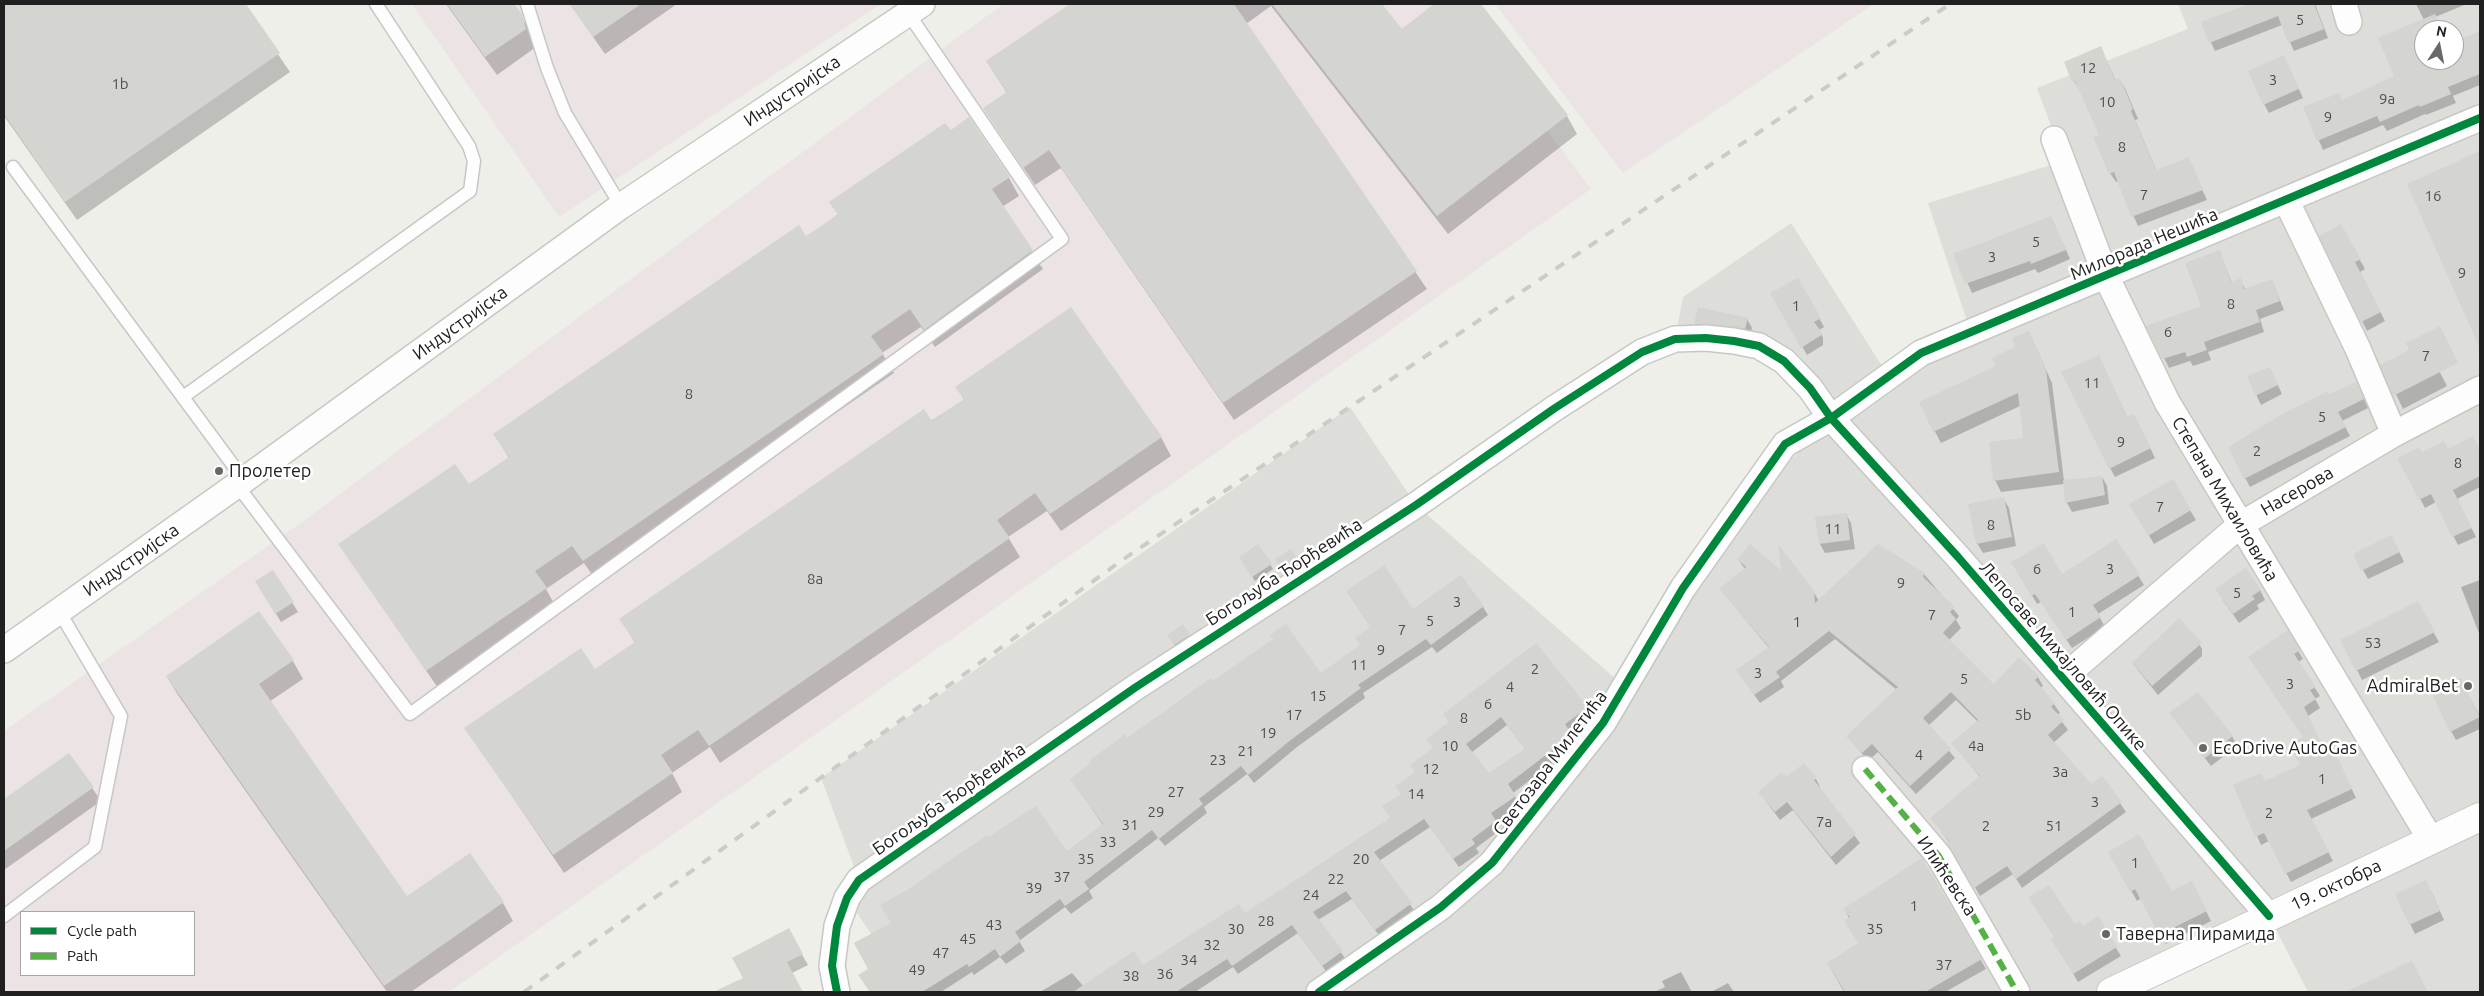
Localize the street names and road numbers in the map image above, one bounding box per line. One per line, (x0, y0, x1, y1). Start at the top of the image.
street label: Индустријска (740, 51, 844, 131)
street label: Милорада Нешића (2067, 203, 2221, 285)
street label: Индустријска (408, 281, 512, 365)
street label: Степана Михаиловића (2167, 413, 2283, 585)
street label: Насерова (2257, 462, 2337, 520)
street label: Богољуба Ђорђевића (1202, 513, 1366, 631)
street label: Индустријска (79, 519, 183, 601)
street label: Лепосаве Михајловић Опике (1975, 557, 2151, 755)
street label: Светозара Милетића (1488, 686, 1612, 840)
street label: Богољуба Ђорђевића (868, 738, 1030, 860)
street label: Илићевска (1913, 832, 1981, 920)
street label: 19. октобра (2287, 855, 2385, 915)

